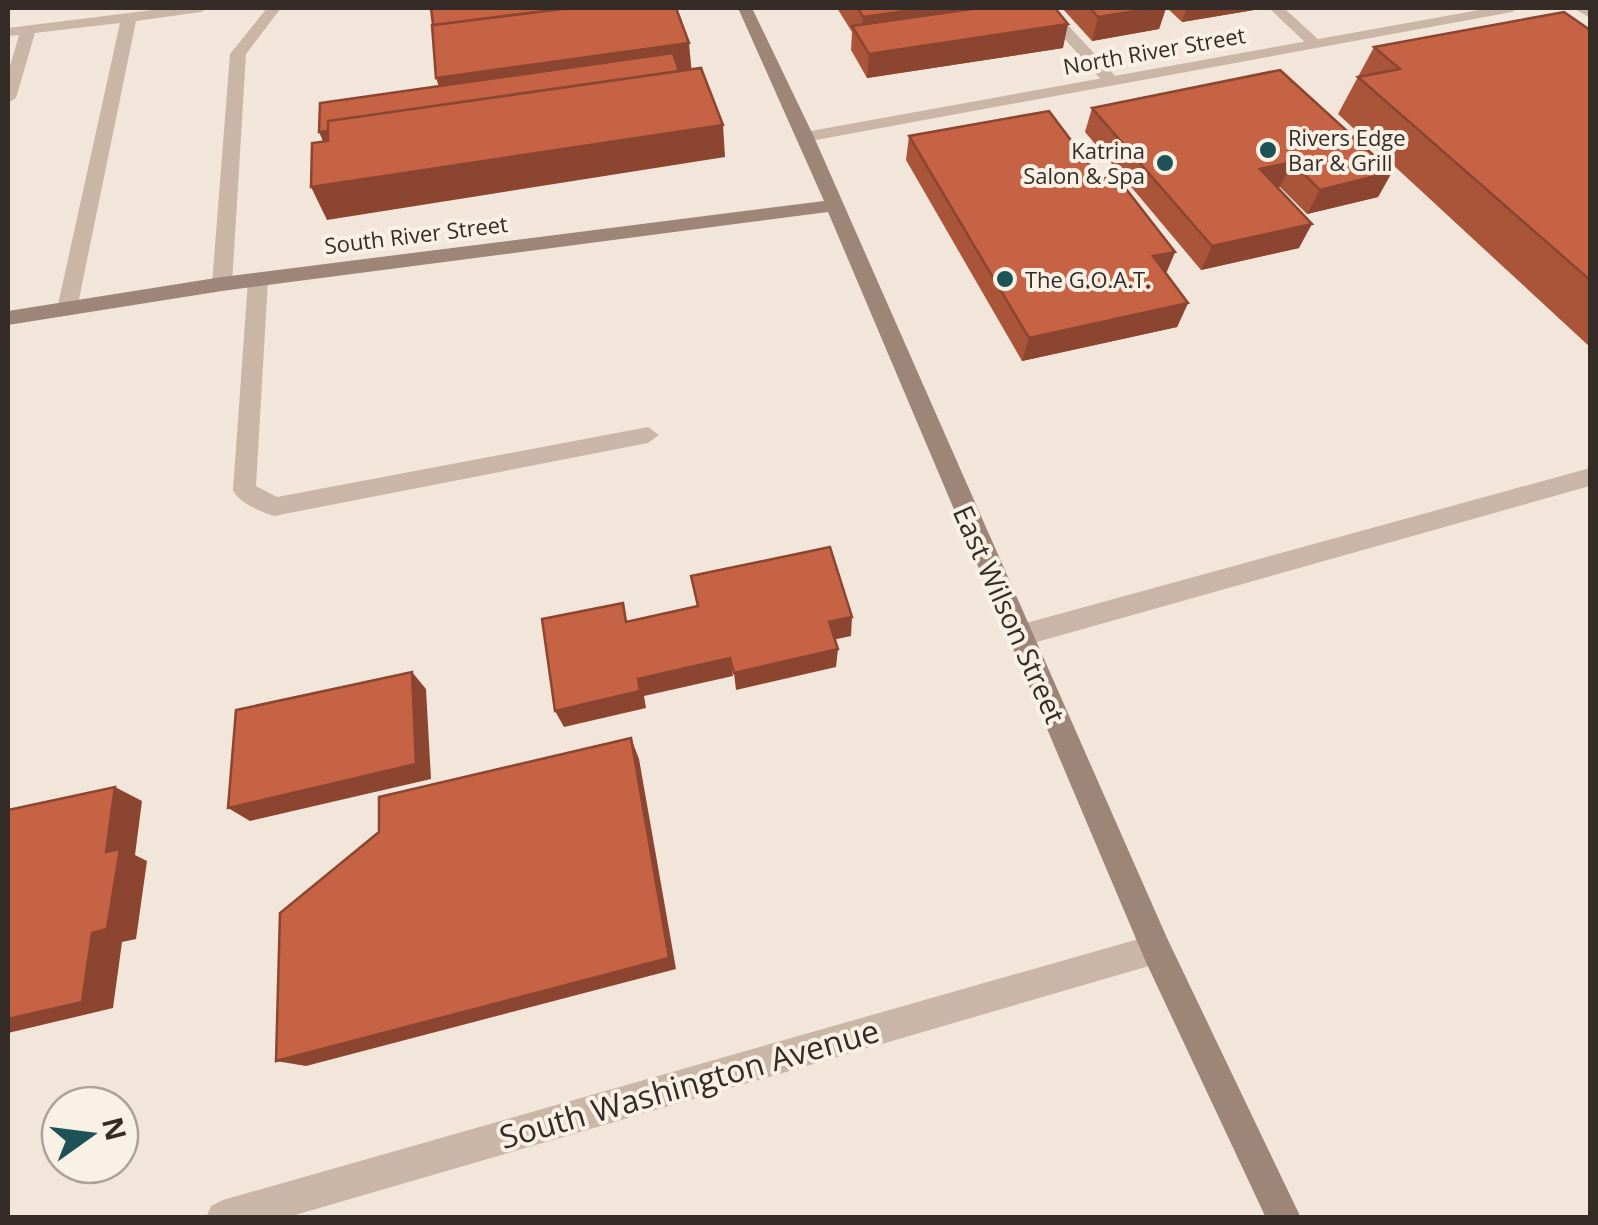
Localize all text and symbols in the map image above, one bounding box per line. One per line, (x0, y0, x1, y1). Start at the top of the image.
street label: North River Street (1061, 19, 1248, 81)
place label: Rivers Edge Bar & Grill (1288, 122, 1406, 177)
place label: Katrina Salon & Spa (1023, 135, 1145, 190)
marker: Rivers Edge Bar & Grill (1257, 139, 1279, 161)
marker: Katrina Salon & Spa (1154, 152, 1176, 174)
street label: South River Street (323, 208, 510, 260)
place label: The G.O.A.T. (1025, 264, 1151, 294)
marker: The G.O.A.T. (994, 268, 1016, 290)
street label: East Wilson Street (945, 499, 1075, 729)
street label: South Washington Avenue (494, 1008, 884, 1158)
north arrow (40, 1085, 140, 1185)
text: N (94, 1113, 136, 1144)

